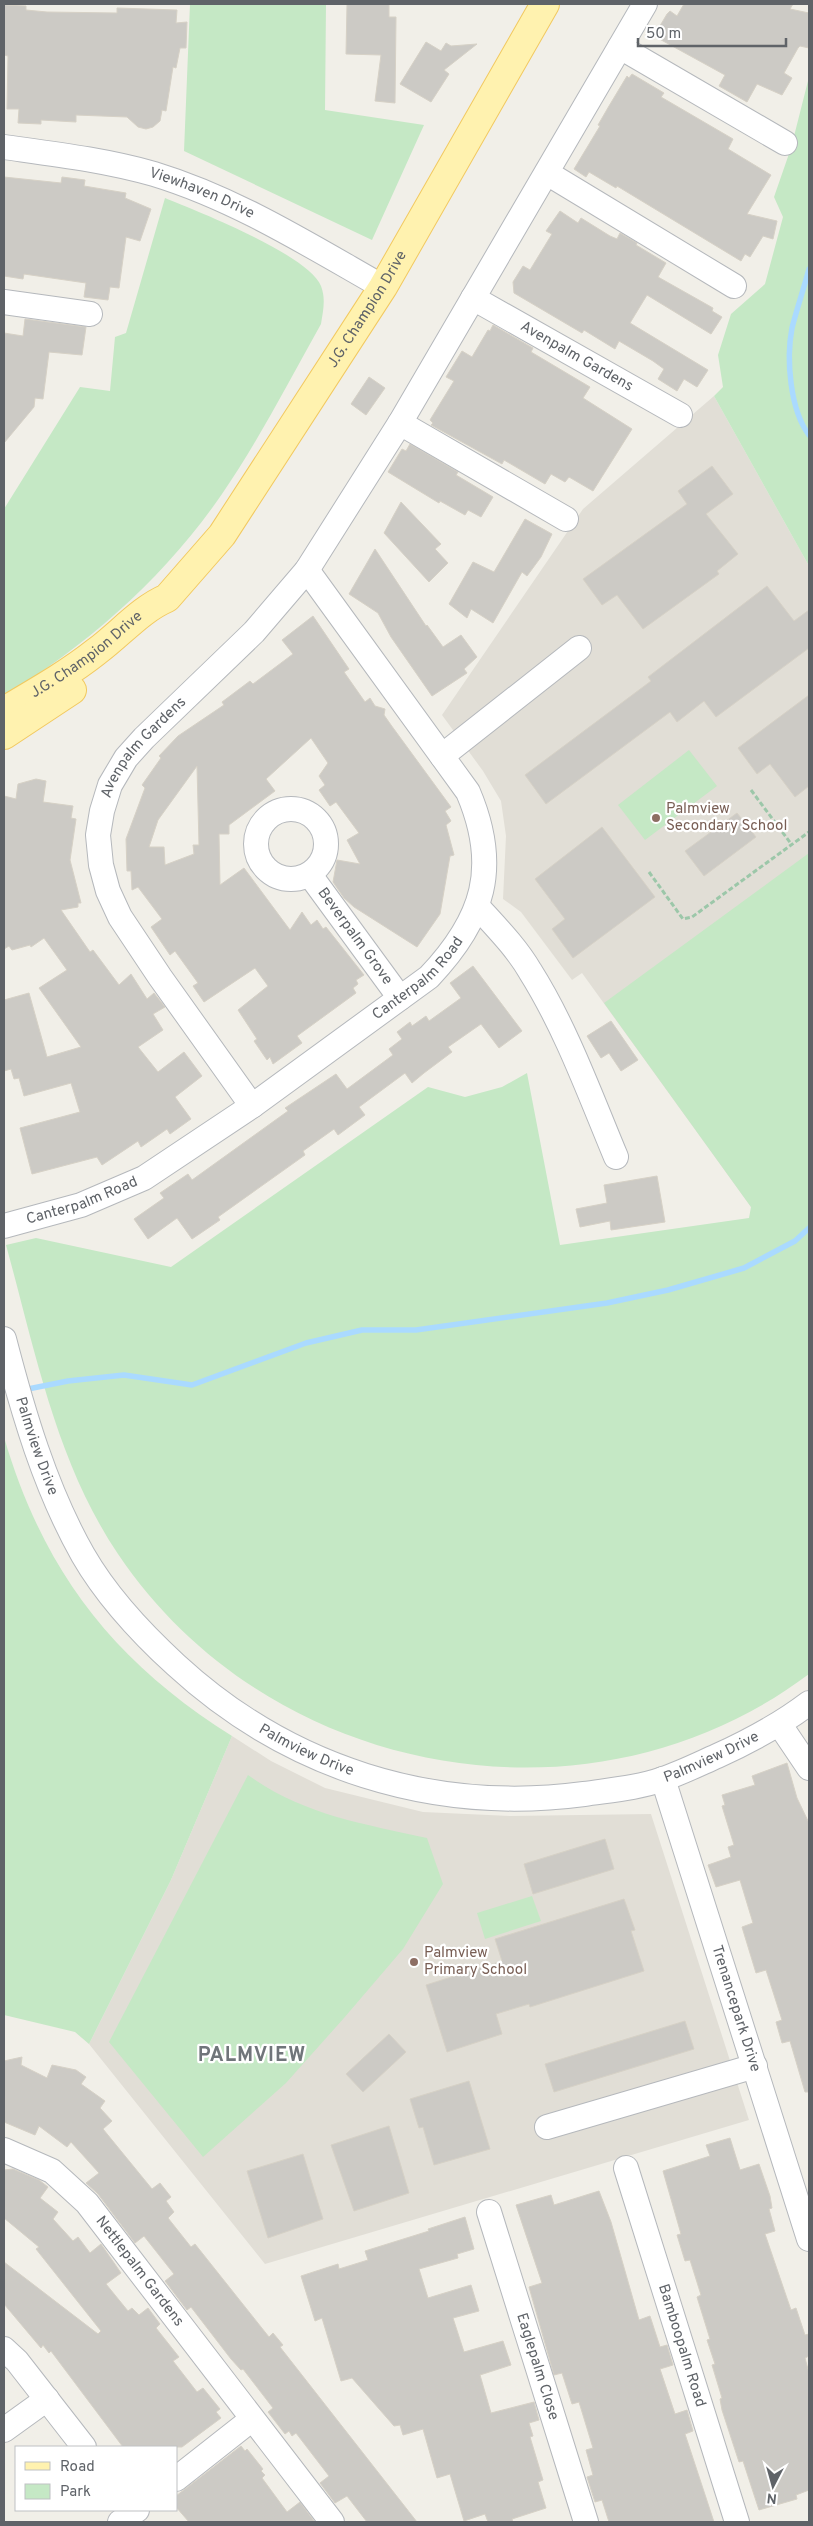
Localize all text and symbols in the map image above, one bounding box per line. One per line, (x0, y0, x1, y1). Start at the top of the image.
scale bar (638, 15, 786, 47)
text: 50 m (646, 25, 681, 44)
street label: Viewhaven Drive (147, 164, 258, 223)
street label: J.G. Champion Drive (323, 247, 411, 372)
street label: Avenpalm Gardens (517, 317, 636, 396)
street label: J.G. Champion Drive (27, 607, 146, 703)
street label: Avenpalm Gardens (97, 693, 190, 800)
place label: Palmview Secondary School (666, 800, 787, 836)
marker: Palmview Secondary School (650, 812, 662, 824)
street label: Beverpalm Grove (313, 884, 397, 989)
street label: Canterpalm Road (369, 933, 468, 1025)
street label: Canterpalm Road (24, 1172, 141, 1229)
street label: Palmview Drive (11, 1395, 62, 1498)
street label: Palmview Drive (255, 1720, 356, 1781)
street label: Palmview Drive (661, 1727, 762, 1787)
street label: Trenancepark Drive (707, 1943, 765, 2074)
place label: Palmview Primary School (424, 1944, 527, 1980)
marker: Palmview Primary School (408, 1956, 420, 1968)
district label: PALMVIEW (198, 2043, 306, 2069)
street label: Nettlepalm Gardens (91, 2212, 188, 2330)
street label: Bamboopalm Road (653, 2282, 710, 2409)
street label: Eaglepalm Close (512, 2311, 563, 2423)
legend (15, 2446, 178, 2511)
text: Road (60, 2458, 95, 2477)
north arrow (748, 2461, 798, 2511)
text: Park (60, 2483, 91, 2502)
text: N (766, 2488, 778, 2506)

